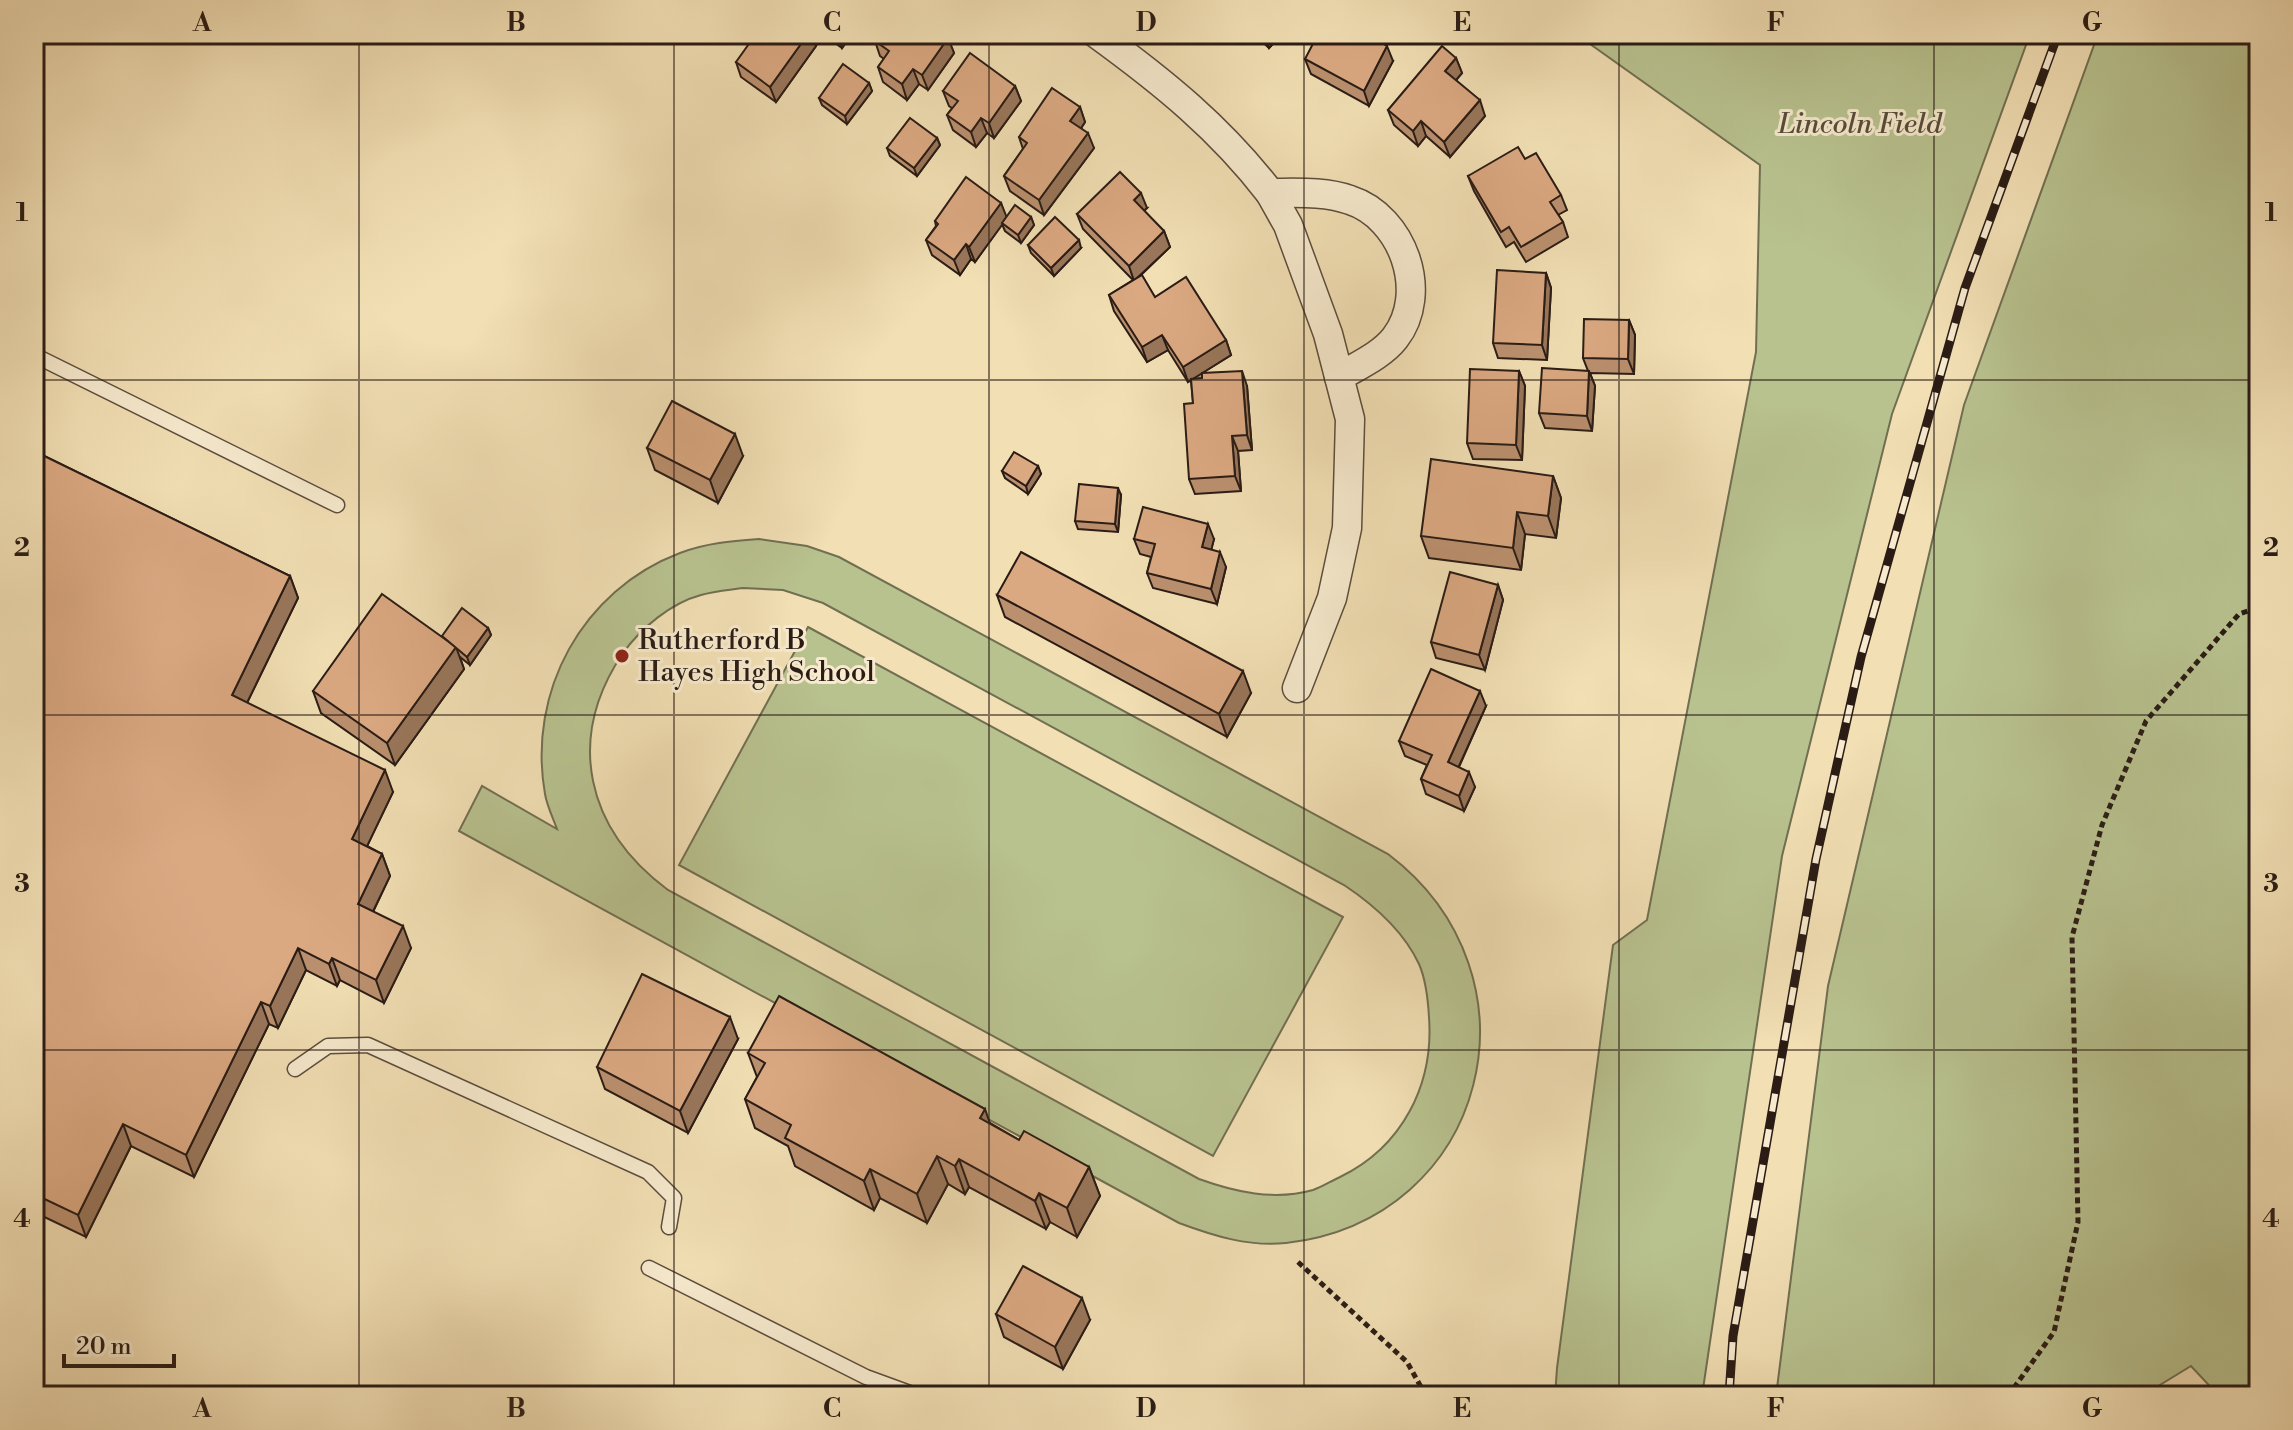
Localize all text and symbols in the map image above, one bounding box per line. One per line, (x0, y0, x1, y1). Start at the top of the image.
text: A (192, 7, 212, 39)
text: B (506, 7, 526, 39)
text: C (823, 7, 841, 39)
text: D (1136, 7, 1156, 39)
text: E (1453, 7, 1471, 39)
text: F (1767, 7, 1785, 39)
text: G (2082, 7, 2103, 39)
park label: Lincoln Field (1777, 107, 1943, 142)
text: 1 (16, 197, 29, 229)
text: 1 (2265, 197, 2278, 229)
text: 2 (14, 532, 30, 564)
text: 2 (2263, 532, 2279, 564)
place label: Rutherford B Hayes High School (638, 623, 875, 690)
marker: Rutherford B Hayes High School (613, 647, 631, 665)
text: 3 (14, 868, 30, 900)
text: 3 (2263, 868, 2279, 900)
text: 4 (13, 1203, 31, 1235)
text: 4 (2262, 1203, 2280, 1235)
scale bar (64, 1318, 174, 1368)
text: 20 m (76, 1332, 132, 1362)
text: A (192, 1393, 212, 1425)
text: B (506, 1393, 526, 1425)
text: C (823, 1393, 841, 1425)
text: D (1136, 1393, 1156, 1425)
text: E (1453, 1393, 1471, 1425)
text: F (1767, 1393, 1785, 1425)
text: G (2082, 1393, 2103, 1425)

